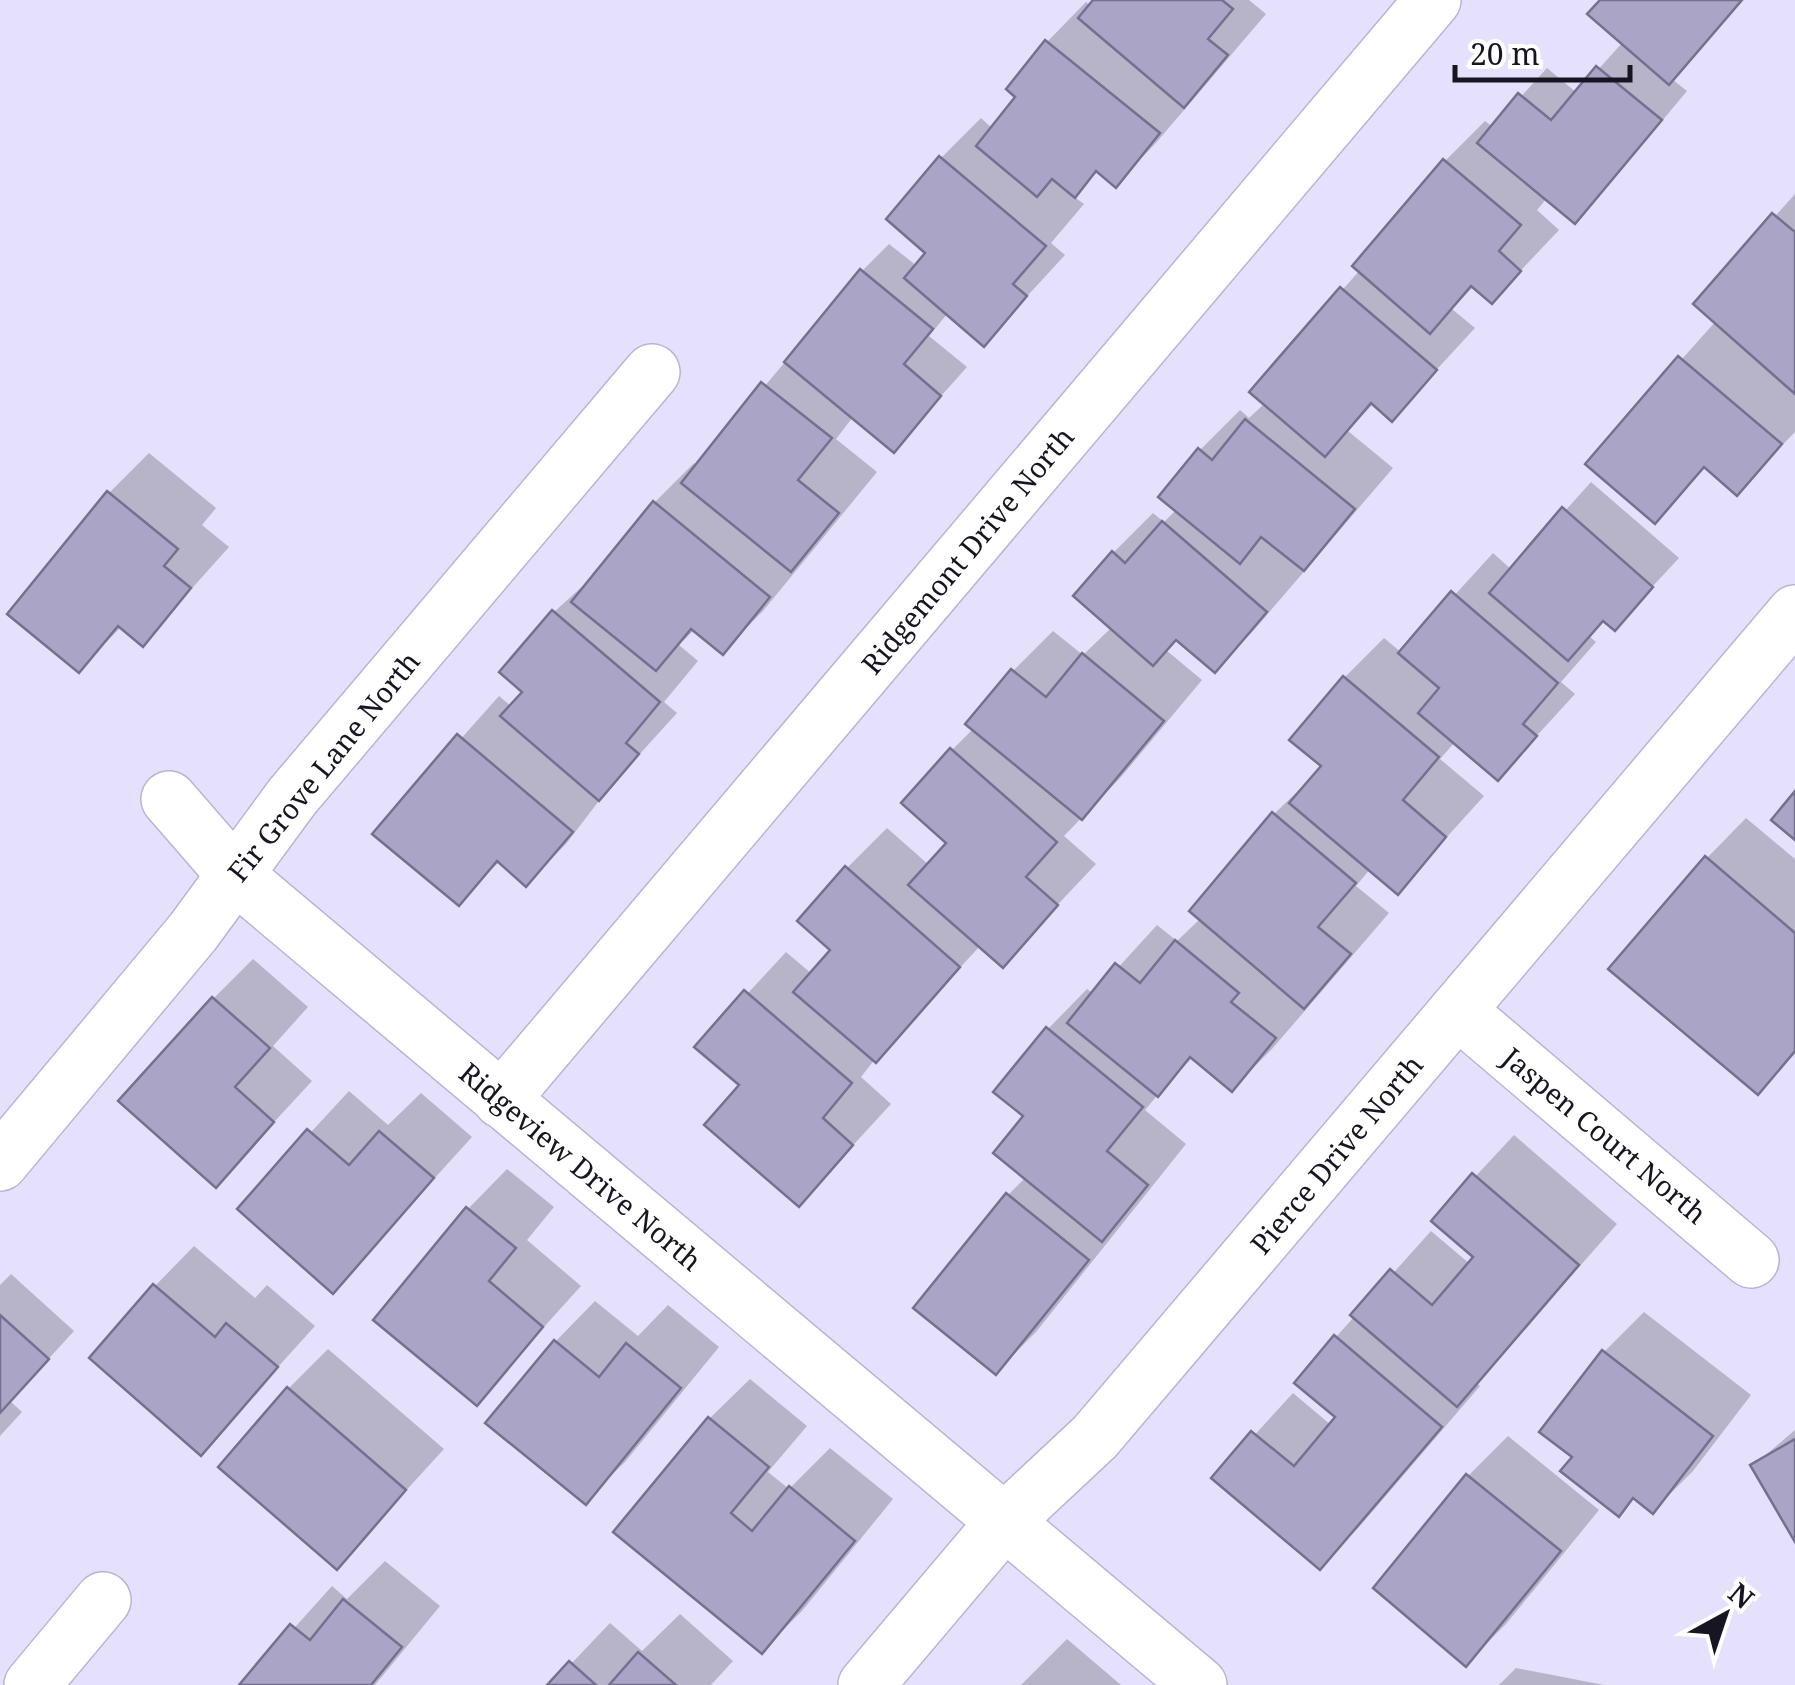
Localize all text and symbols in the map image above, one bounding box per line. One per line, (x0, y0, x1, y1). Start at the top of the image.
scale bar (1455, 20, 1630, 82)
text: 20 m (1470, 33, 1540, 74)
street label: Ridgemont Drive North (852, 418, 1082, 682)
street label: Fir Grove Lane North (218, 643, 428, 889)
street label: Jaspen Court North (1494, 1038, 1715, 1232)
street label: Pierce Drive North (1241, 1046, 1431, 1262)
street label: Ridgeview Drive North (452, 1053, 710, 1279)
north arrow (1675, 1565, 1775, 1665)
text: N (1721, 1573, 1762, 1617)

